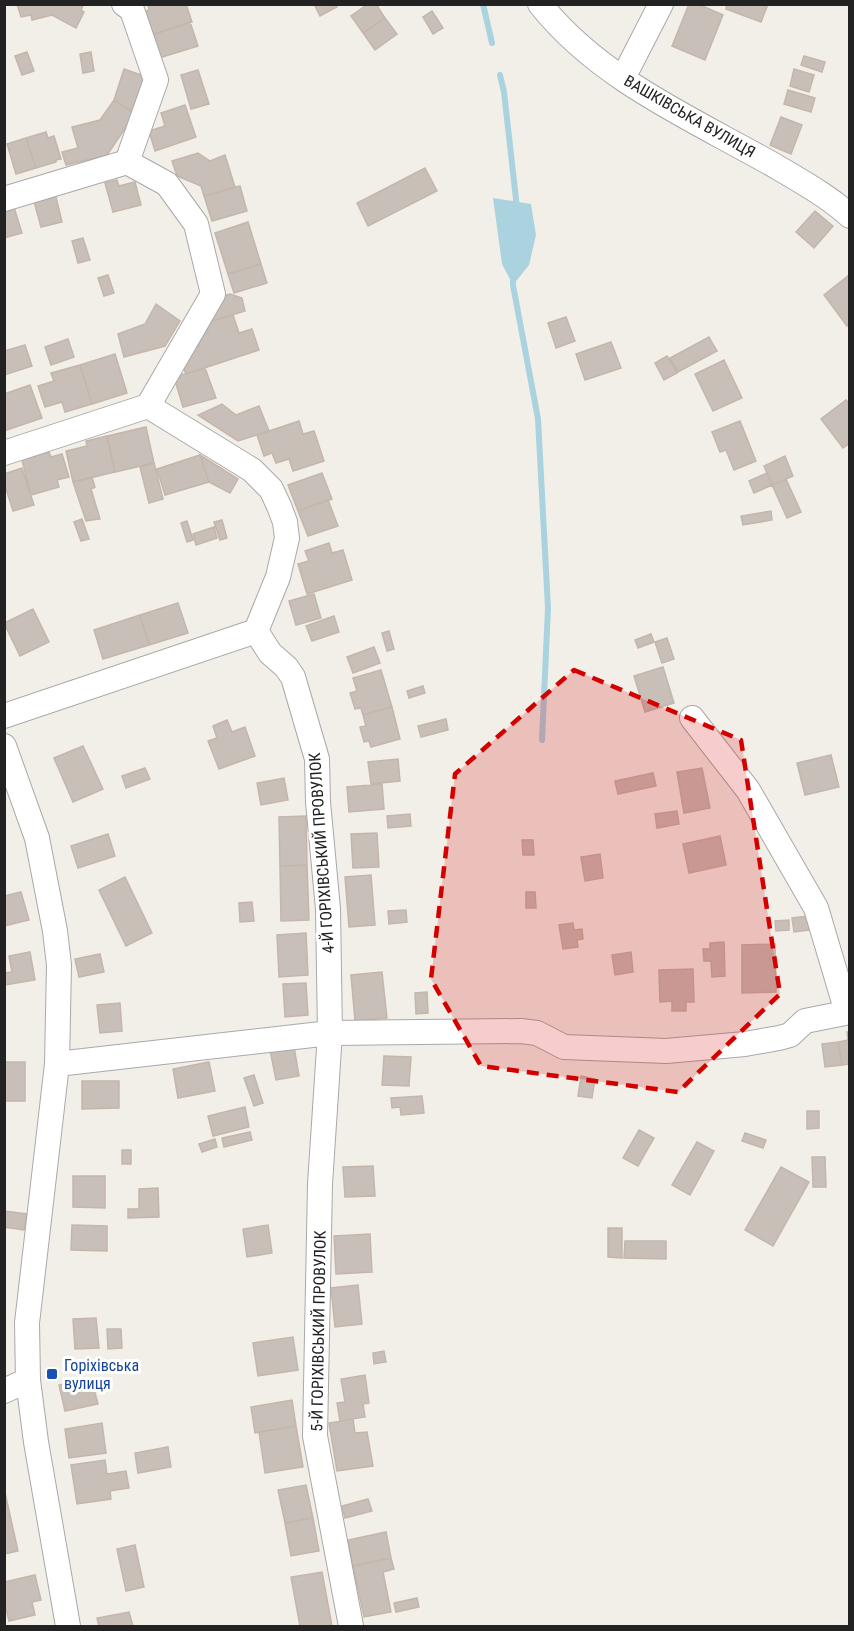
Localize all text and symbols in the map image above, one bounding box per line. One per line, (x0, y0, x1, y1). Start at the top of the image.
street label: ВАШКІВСЬКА ВУЛИЦЯ (621, 71, 759, 162)
street label: 4-Й ГОРІХІВСЬКИЙ ПРОВУЛОК (305, 752, 338, 954)
street label: 5-Й ГОРІХІВСЬКИЙ ПРОВУЛОК (307, 1230, 330, 1432)
place label: Горіхівська вулиця (64, 1356, 139, 1393)
marker: Горіхівська вулиця (45, 1367, 59, 1381)

